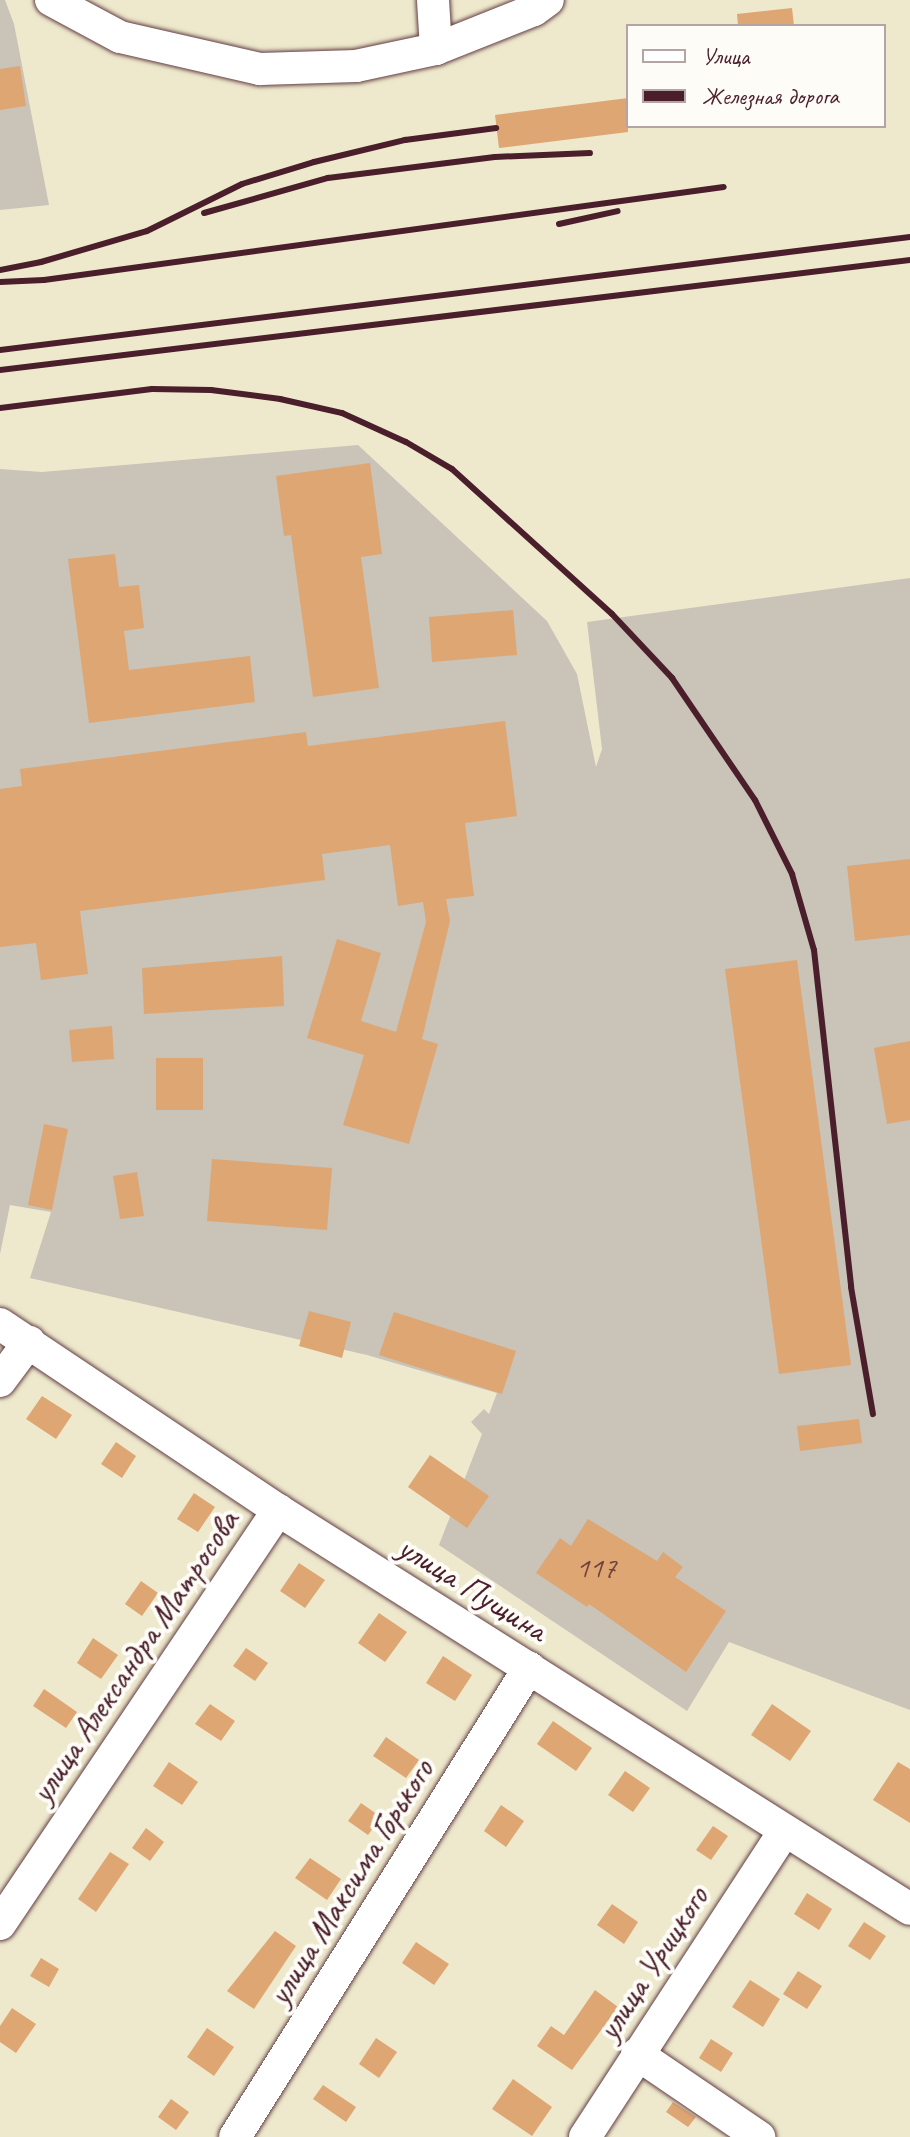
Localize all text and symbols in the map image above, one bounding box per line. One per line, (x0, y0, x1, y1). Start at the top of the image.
legend (626, 24, 886, 128)
text: Улица (702, 41, 750, 71)
text: Железная дорога (702, 81, 839, 111)
street label: улица Александра Матросова (21, 1502, 247, 1810)
street label: улица Пущина (392, 1527, 554, 1649)
house number: 117 (576, 1549, 616, 1585)
street label: улица Максима Горького (259, 1753, 441, 2011)
street label: улица Урицкого (588, 1879, 716, 2047)

